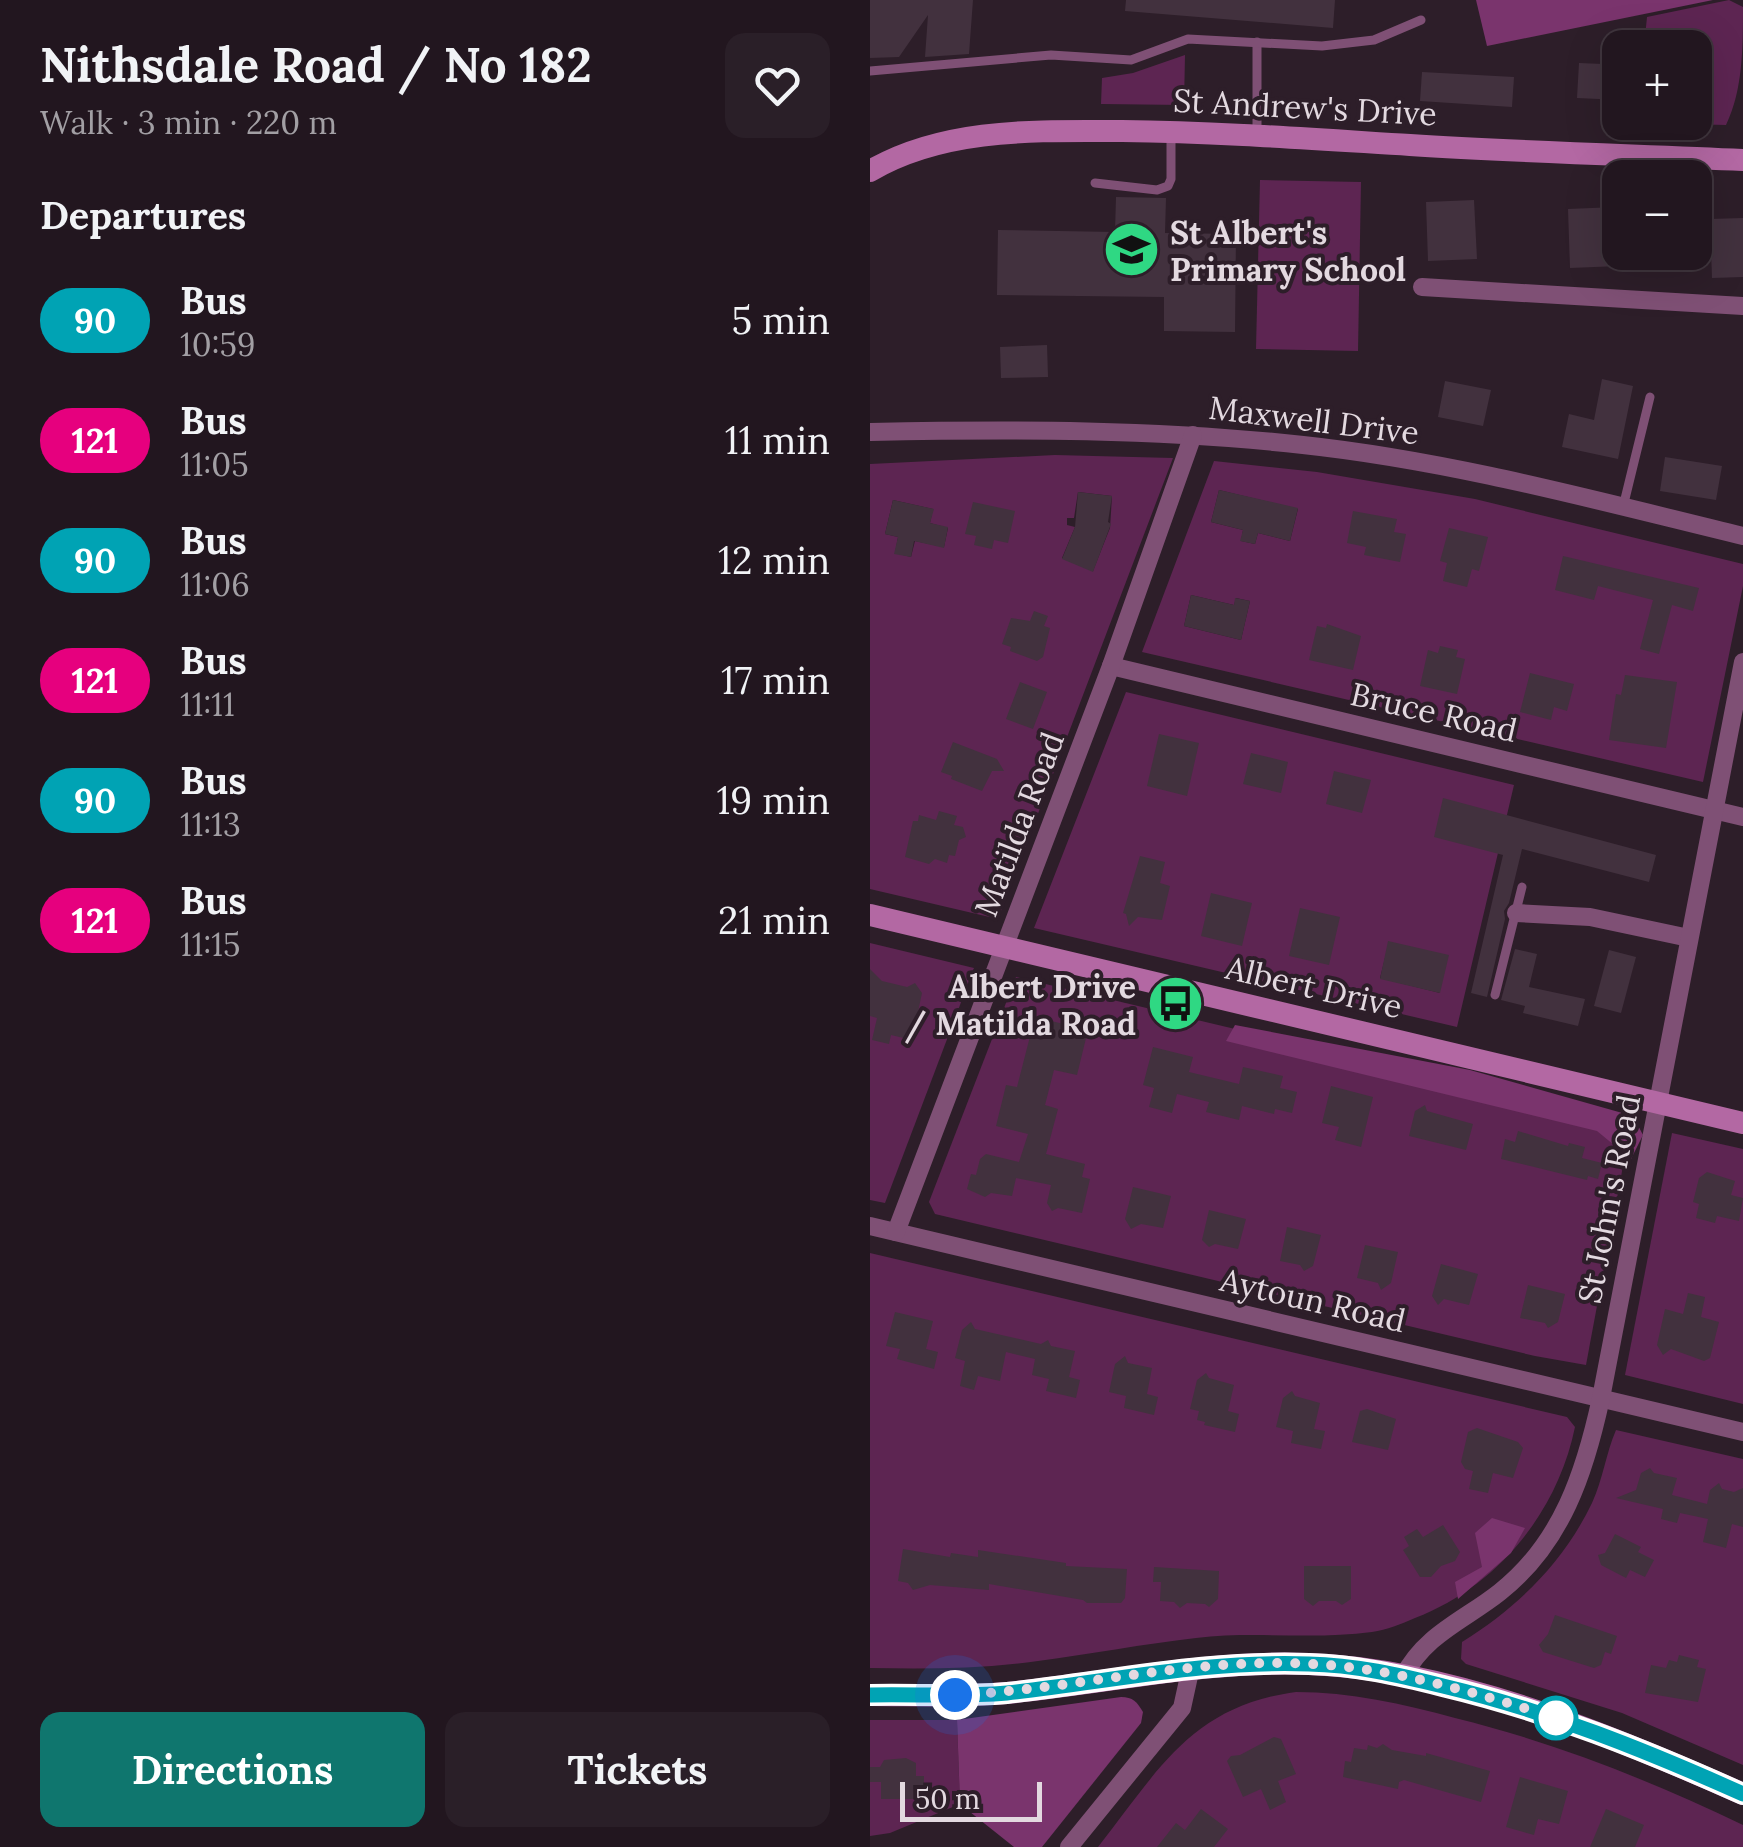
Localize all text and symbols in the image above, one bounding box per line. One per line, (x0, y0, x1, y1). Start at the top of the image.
map controls (1602, 30, 1712, 270)
button: + (1602, 30, 1712, 140)
button: heart (725, 33, 830, 138)
text: Nithsdale Road / No 182 (40, 34, 592, 95)
street label: St Andrew's Drive (1172, 80, 1438, 134)
text: Walk · 3 min · 220 m (40, 102, 337, 143)
button: − (1602, 160, 1712, 270)
text: Departures (40, 191, 246, 239)
place label: St Albert's Primary School (1170, 212, 1406, 290)
school or university icon: St Albert's Primary School (1101, 220, 1161, 280)
text: Bus (180, 276, 247, 324)
text: 5 min (732, 296, 830, 344)
text: 90 (74, 298, 116, 343)
text: 10:59 (180, 324, 255, 365)
street label: Maxwell Drive (1207, 387, 1421, 453)
text: Bus (180, 396, 247, 444)
text: 11 min (725, 416, 830, 464)
text: 121 (71, 418, 119, 463)
text: 11:05 (180, 444, 249, 485)
text: Bus (180, 516, 247, 564)
text: 12 min (718, 536, 830, 584)
text: 90 (74, 538, 116, 583)
text: 11:06 (180, 564, 250, 605)
text: Bus (180, 636, 247, 684)
text: 17 min (721, 656, 830, 704)
text: 121 (71, 658, 119, 703)
street label: Bruce Road (1347, 673, 1521, 751)
text: 11:11 (180, 684, 235, 725)
street label: Matilda Road (965, 726, 1073, 922)
text: Bus (180, 756, 247, 804)
text: 19 min (716, 776, 830, 824)
text: 90 (74, 778, 116, 823)
text: 11:13 (180, 804, 241, 845)
text: Bus (180, 876, 247, 924)
text: 21 min (718, 896, 830, 944)
text: 121 (71, 898, 119, 943)
text: 11:15 (180, 924, 240, 965)
street label: Albert Drive (1221, 947, 1406, 1027)
place label: Albert Drive / Matilda Road (904, 966, 1136, 1044)
bus stop icon: Albert Drive / Matilda Road (1145, 974, 1205, 1034)
street label: St John's Road (1569, 1091, 1649, 1307)
street label: Aytoun Road (1215, 1259, 1410, 1341)
your location (930, 1670, 980, 1720)
unlabelled marker (1535, 1697, 1577, 1739)
button: Directions (40, 1712, 425, 1827)
button: Tickets (445, 1712, 830, 1827)
scale bar (900, 1777, 1042, 1822)
text: 50 m (915, 1781, 980, 1817)

